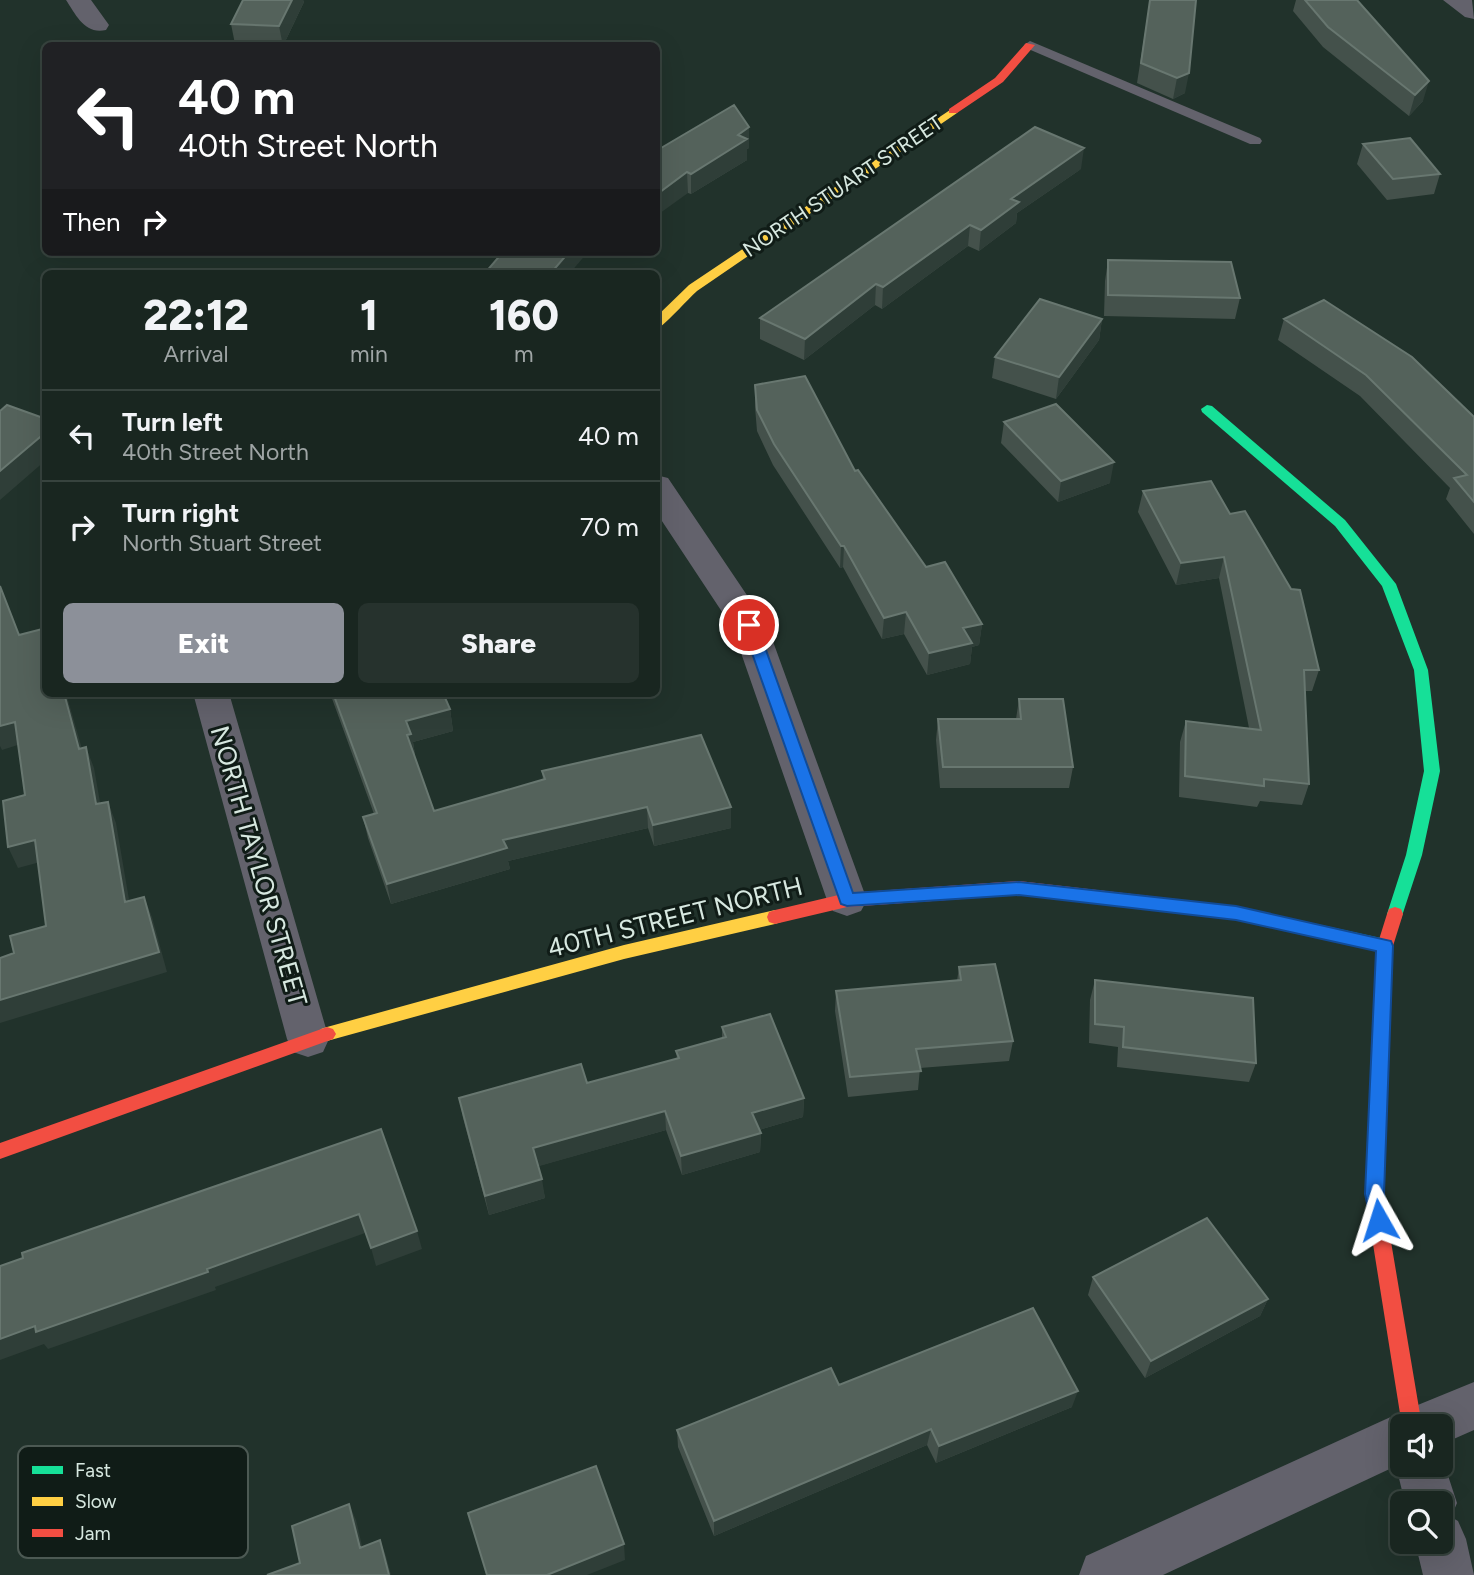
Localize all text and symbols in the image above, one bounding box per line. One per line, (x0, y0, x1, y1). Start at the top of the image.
text: 40 m (178, 67, 295, 126)
icon: left (63, 70, 154, 161)
street label: NORTH STUART STREET (738, 109, 948, 262)
text: 40th Street North (178, 127, 438, 165)
icon: right (135, 203, 173, 241)
text: Then (63, 206, 121, 238)
text: 22:12 (143, 290, 249, 341)
text: 1 (360, 290, 378, 341)
text: 160 (489, 290, 559, 341)
text: Arrival (164, 340, 228, 368)
text: min (350, 340, 388, 368)
text: m (514, 340, 534, 368)
text: Turn left (122, 406, 223, 438)
icon: left (63, 417, 101, 455)
text: 40 m (578, 420, 639, 452)
text: 40th Street North (122, 438, 309, 466)
text: Turn right (122, 497, 239, 529)
icon: right (63, 508, 101, 546)
text: 70 m (580, 511, 639, 543)
text: North Stuart Street (122, 529, 322, 557)
pin (719, 595, 779, 655)
button: Exit (63, 603, 344, 683)
button: Share (358, 603, 639, 683)
icon: arrive (730, 606, 768, 644)
street label: NORTH TAYLOR STREET (204, 722, 315, 1010)
street label: 40TH STREET NORTH (544, 870, 806, 964)
position arrow (1342, 1183, 1416, 1257)
map controls (1390, 1414, 1453, 1554)
button: sound (1390, 1414, 1453, 1477)
legend (18, 1446, 248, 1558)
text: Fast (75, 1459, 111, 1482)
text: Slow (75, 1490, 117, 1513)
button: search (1390, 1491, 1453, 1554)
text: Jam (75, 1522, 111, 1545)

